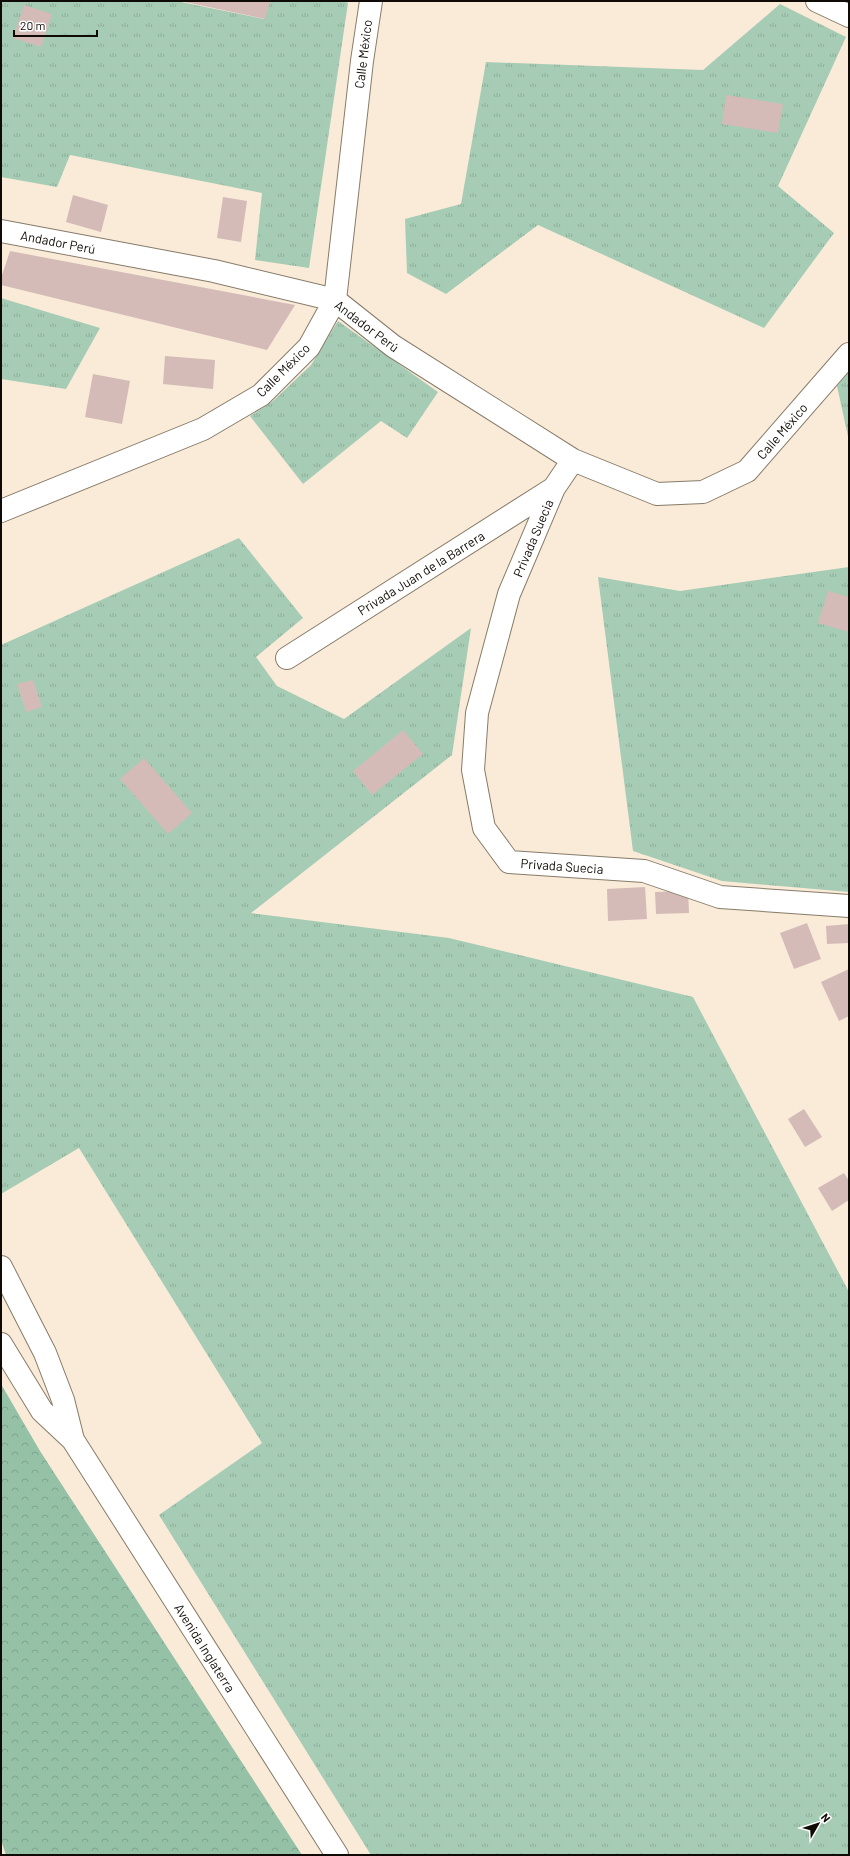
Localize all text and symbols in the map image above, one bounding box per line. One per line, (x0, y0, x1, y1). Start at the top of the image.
scale bar (14, 12, 97, 38)
text: 20 m (20, 18, 46, 32)
street label: Calle México (351, 19, 375, 89)
street label: Andador Perú (19, 227, 97, 257)
street label: Andador Perú (332, 297, 402, 355)
street label: Calle México (253, 340, 313, 400)
street label: Calle México (753, 400, 811, 462)
street label: Privada Suecia (509, 497, 557, 579)
street label: Privada Juan de la Barrera (355, 527, 487, 619)
street label: Privada Suecia (520, 855, 604, 877)
street label: Avenida Inglaterra (171, 1601, 239, 1695)
north arrow (798, 1804, 838, 1844)
text: N (819, 1810, 834, 1824)

